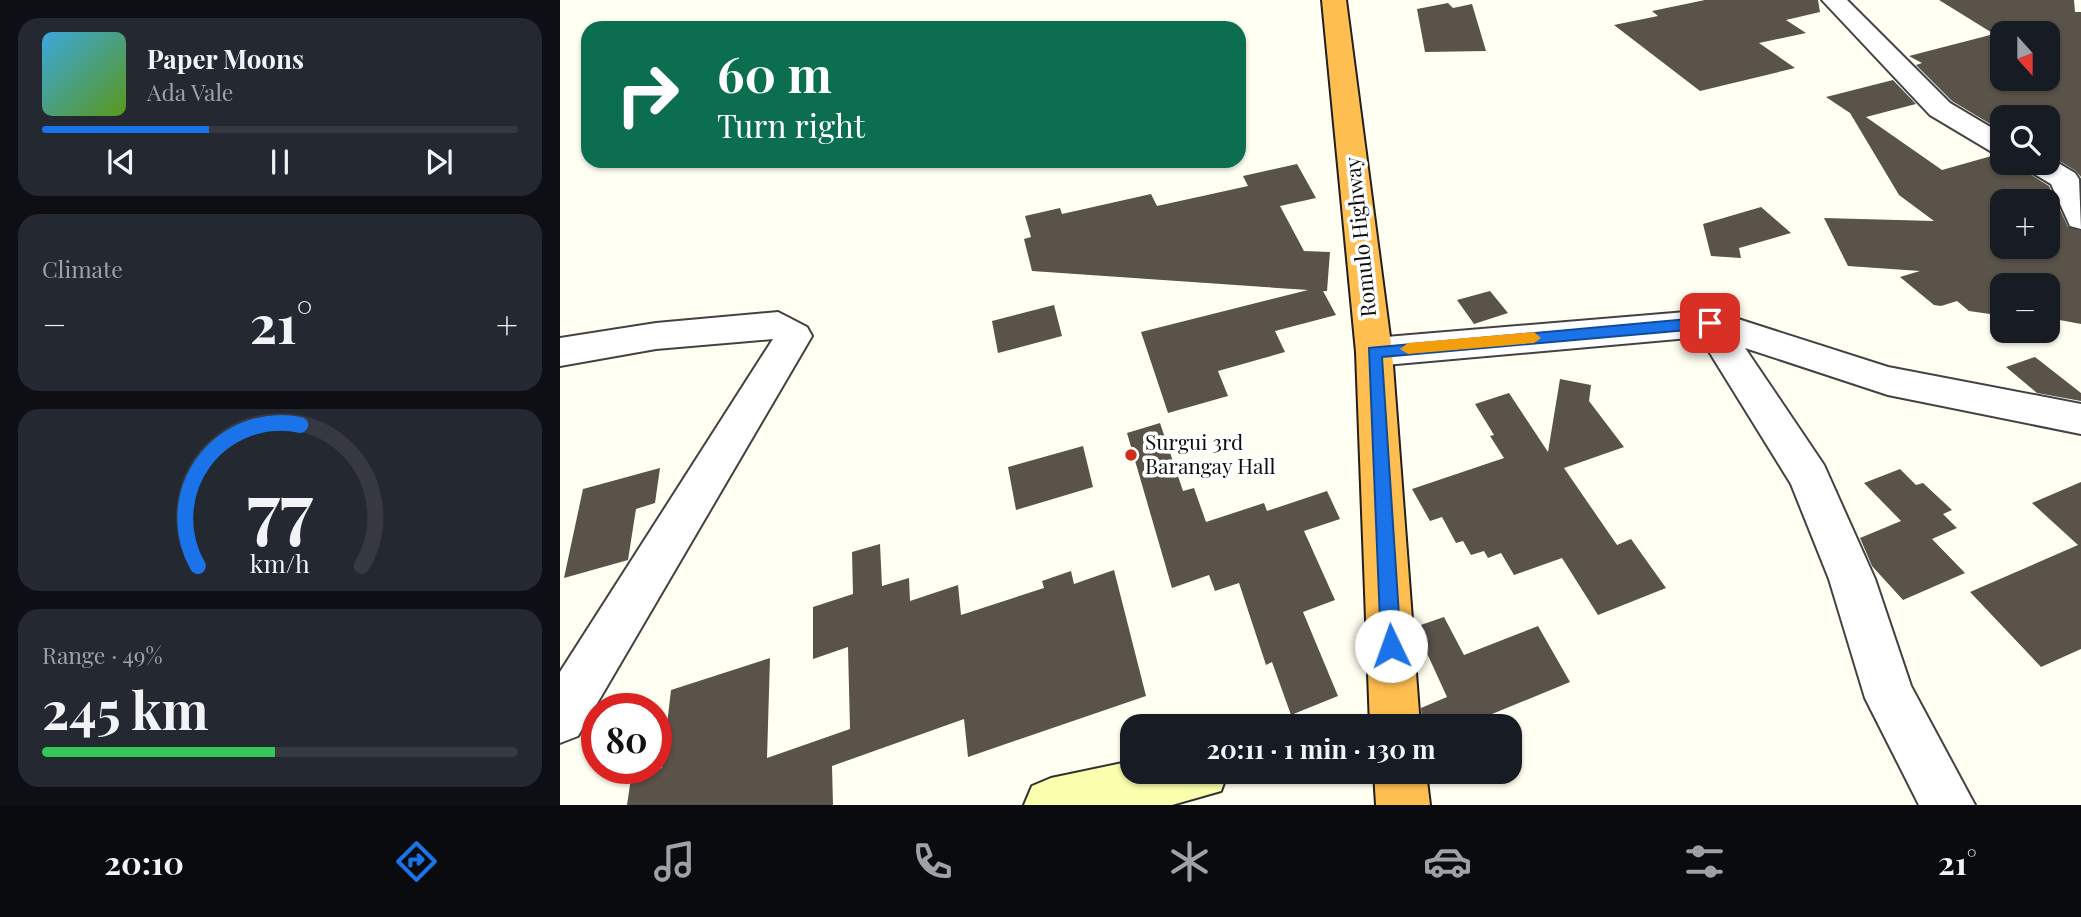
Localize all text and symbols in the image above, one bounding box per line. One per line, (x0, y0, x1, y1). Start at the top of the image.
north arrow (1990, 21, 2060, 91)
map controls (1990, 21, 2060, 343)
text: 60 m (717, 40, 832, 105)
text: Paper Moons (147, 41, 304, 76)
icon: right (602, 49, 693, 140)
text: Ada Vale (147, 76, 234, 107)
text: Turn right (717, 103, 865, 146)
button: search (1990, 105, 2060, 175)
icon: previous (102, 143, 140, 181)
icon: pause (261, 143, 299, 181)
icon: next (420, 143, 458, 181)
street label: Romulo Highway (1337, 155, 1381, 319)
button: + (1990, 189, 2060, 259)
text: Climate (42, 253, 123, 284)
button: − (1990, 273, 2060, 343)
text: 21° (250, 288, 313, 357)
pin (1680, 293, 1740, 353)
text: − (42, 298, 67, 349)
text: + (496, 298, 518, 349)
icon: arrive (1691, 304, 1729, 342)
place label: Surgui 3rd Barangay Hall (1145, 427, 1275, 479)
marker: Surgui 3rd Barangay Hall (1123, 447, 1139, 463)
text: 77 (247, 458, 314, 555)
text: km/h (250, 546, 310, 579)
position arrow (1354, 609, 1428, 683)
text: Range · 49% (42, 639, 163, 670)
text: 245 km (42, 674, 209, 743)
speed limit sign: 80 (581, 693, 672, 784)
text: 20:11 · 1 min · 130 m (1206, 731, 1436, 766)
icon: directions (392, 837, 441, 886)
icon: music (650, 837, 699, 886)
icon: phone (908, 837, 957, 886)
icon: climate (1165, 837, 1214, 886)
icon: car (1423, 837, 1472, 886)
icon: filters (1680, 837, 1729, 886)
text: 20:10 (104, 840, 184, 883)
text: 21° (1938, 840, 1977, 883)

